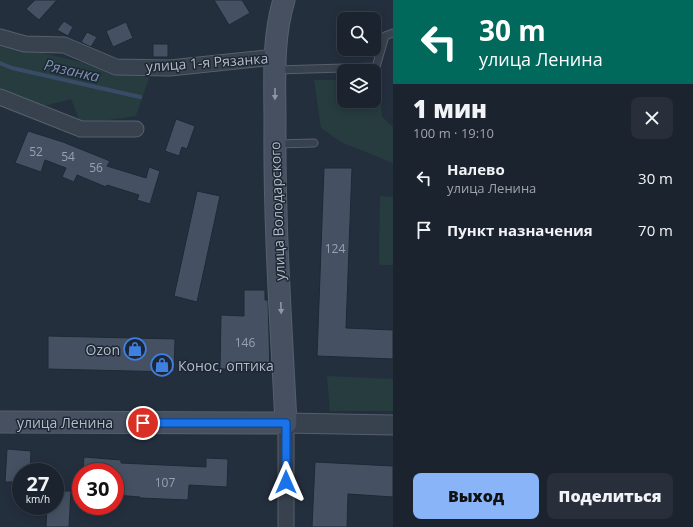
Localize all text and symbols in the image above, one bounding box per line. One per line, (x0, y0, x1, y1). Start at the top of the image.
text: 30 m (479, 11, 546, 49)
map controls (337, 12, 381, 108)
button: search (337, 12, 381, 56)
icon: left (413, 16, 465, 68)
text: улица Ленина (479, 47, 603, 71)
street label: улица 1-я Рязанка (145, 48, 269, 76)
water label: Рязанка (42, 54, 102, 86)
button: layers (337, 64, 381, 108)
one-way arrow (272, 88, 278, 101)
text: 1 мин (413, 92, 487, 125)
button: close (631, 97, 673, 139)
text: 100 m · 19:10 (413, 124, 494, 142)
street label: улица Володарского (265, 141, 289, 281)
house number: 52 (29, 143, 43, 160)
house number: 54 (61, 148, 75, 165)
house number: 56 (89, 159, 103, 176)
text: Налево (447, 159, 505, 179)
icon: left (413, 167, 435, 189)
text: 30 m (638, 168, 673, 188)
text: улица Ленина (447, 179, 536, 197)
icon: arrive (413, 219, 435, 241)
text: Пункт назначения (447, 220, 593, 240)
text: 70 m (638, 220, 673, 240)
house number: 124 (325, 240, 345, 257)
one-way arrow (277, 302, 284, 314)
house number: 146 (235, 334, 255, 351)
shop icon: Ozon (122, 336, 148, 362)
place label: Ozon (86, 340, 120, 359)
shop icon: Конос, оптика (149, 352, 175, 378)
place label: Конос, оптика (178, 356, 274, 375)
pin (126, 406, 160, 440)
icon: arrive (132, 412, 154, 434)
street label: улица Ленина (17, 413, 113, 432)
position arrow (265, 461, 307, 503)
speed limit sign: 30 (72, 463, 124, 515)
text: 27 (27, 470, 49, 497)
button: Выход (413, 473, 539, 519)
button: Поделиться (547, 473, 673, 519)
house number: 107 (155, 474, 175, 491)
text: km/h (26, 492, 50, 506)

